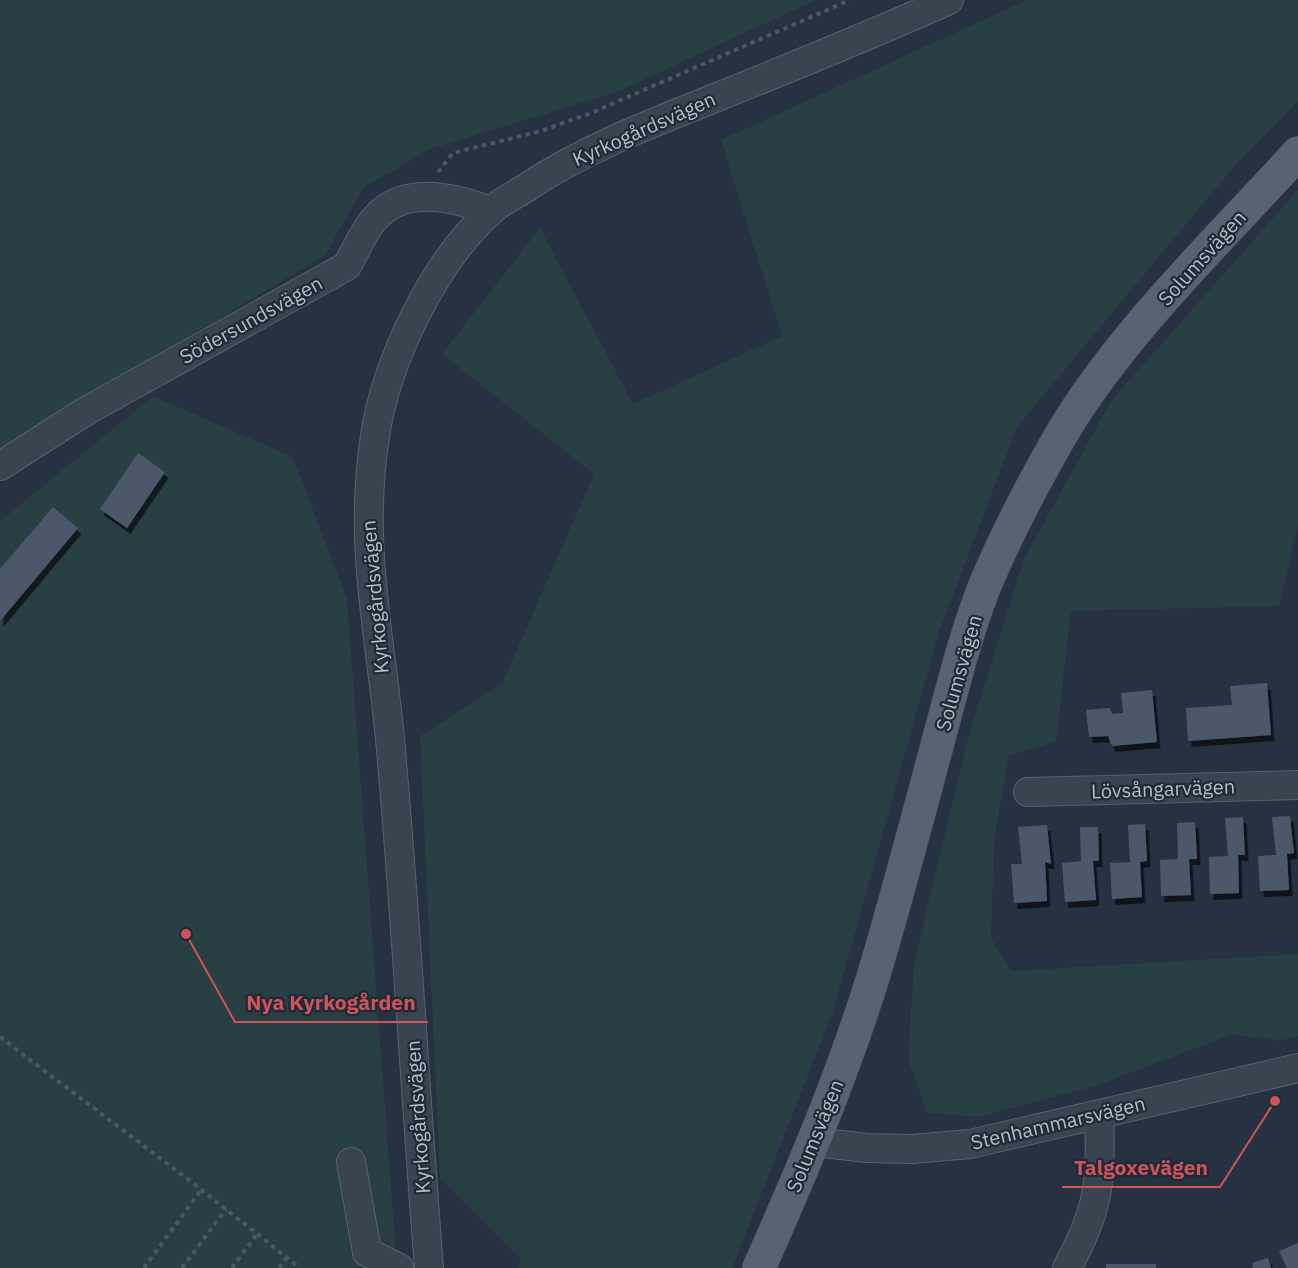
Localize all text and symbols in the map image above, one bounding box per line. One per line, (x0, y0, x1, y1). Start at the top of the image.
street label: Kyrkogårdsvägen (568, 85, 720, 172)
street label: Solumsvägen (1152, 204, 1252, 311)
street label: Södersundsvägen (175, 269, 327, 370)
street label: Kyrkogårdsvägen (354, 519, 395, 675)
street label: Solumsvägen (929, 612, 988, 734)
street label: Lövsångarvägen (1090, 772, 1236, 805)
callout: Nya Kyrkogården (235, 983, 428, 1022)
text: Nya Kyrkogården (246, 988, 416, 1016)
street label: Kyrkogårdsvägen (399, 1039, 436, 1195)
street label: Solumsvägen (780, 1075, 849, 1196)
street label: Stenhammarsvägen (968, 1089, 1148, 1156)
callout: Talgoxevägen (1062, 1148, 1220, 1187)
text: Talgoxevägen (1074, 1153, 1208, 1181)

